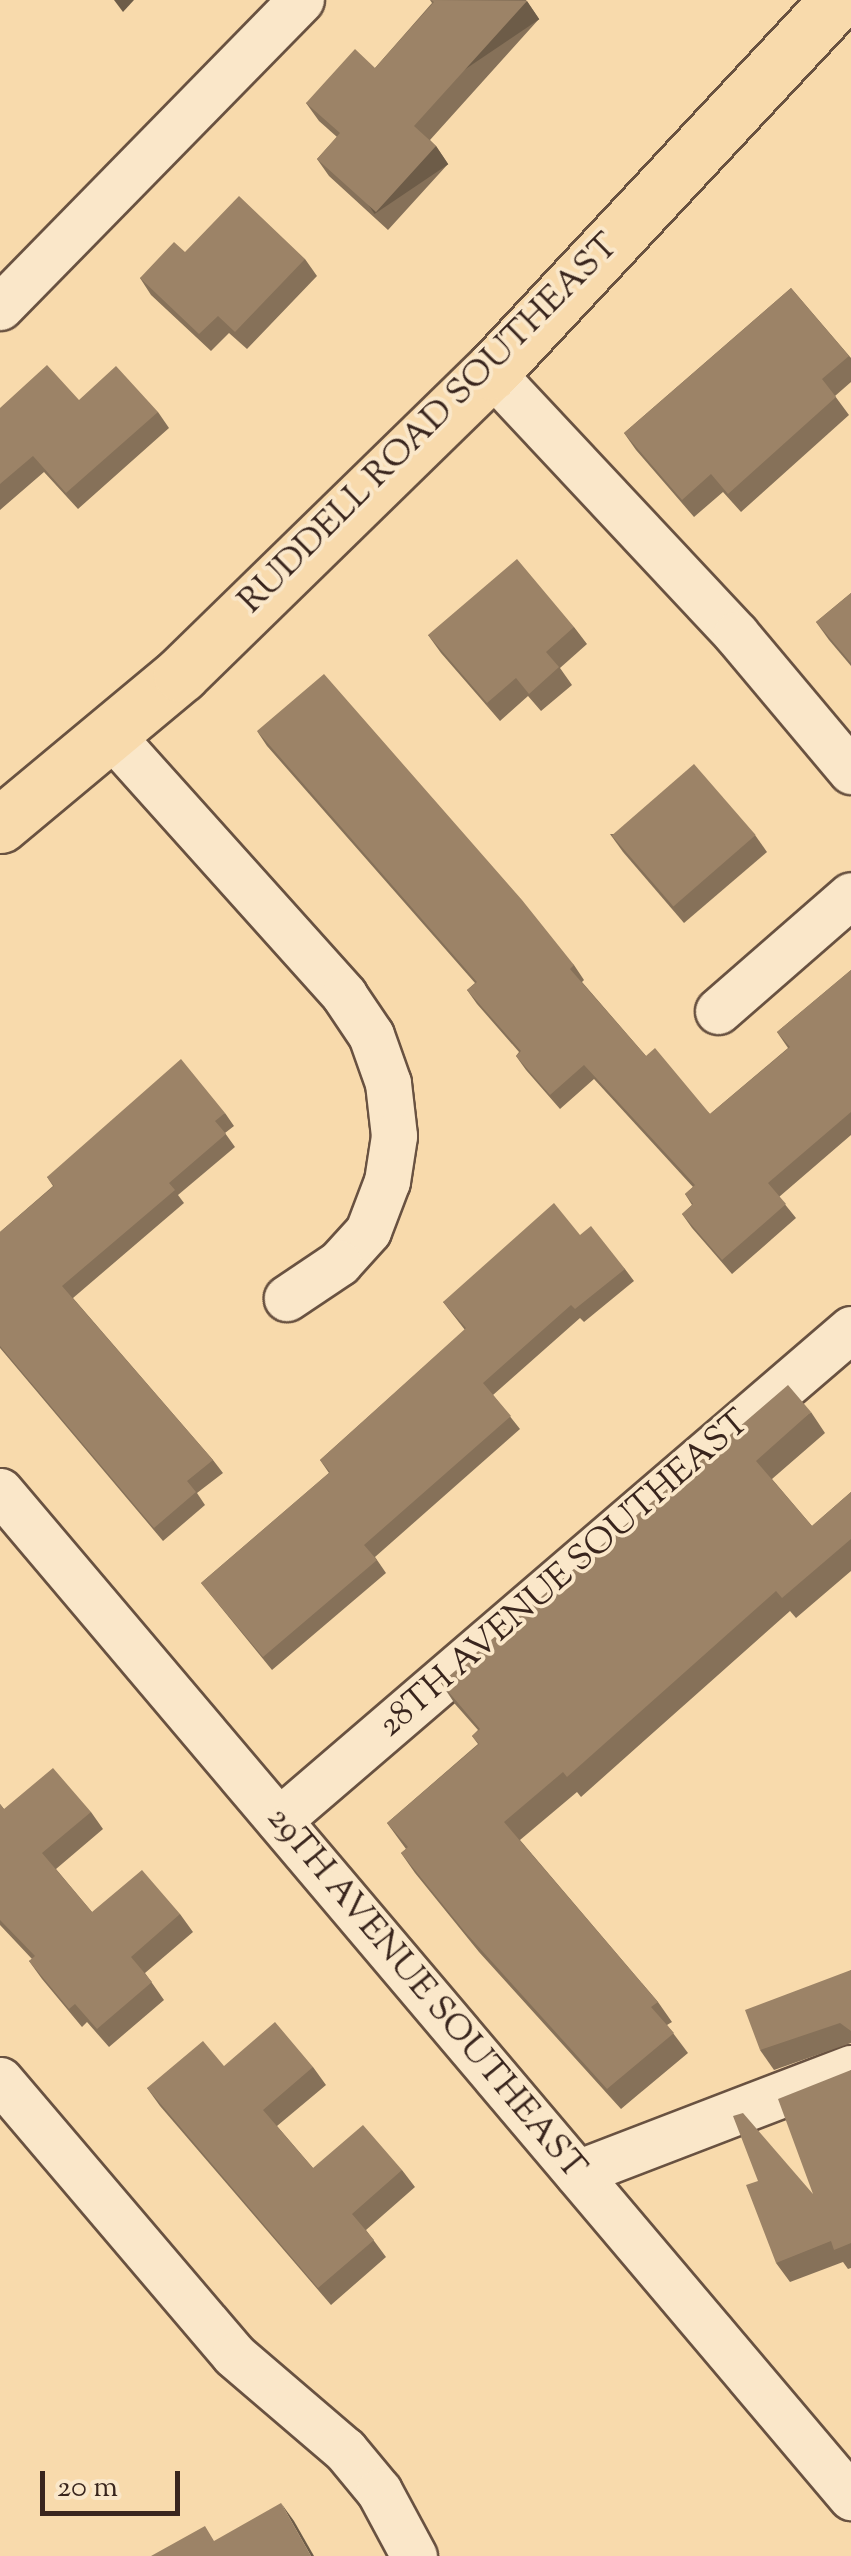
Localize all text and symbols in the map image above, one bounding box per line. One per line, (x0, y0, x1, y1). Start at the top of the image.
street label: RUDDELL ROAD SOUTHEAST (231, 226, 629, 624)
street label: 28TH AVENUE SOUTHEAST (371, 1402, 759, 1748)
street label: 29TH AVENUE SOUTHEAST (257, 1799, 593, 2189)
scale bar (45, 2451, 185, 2513)
text: 20 m (57, 2467, 118, 2510)

